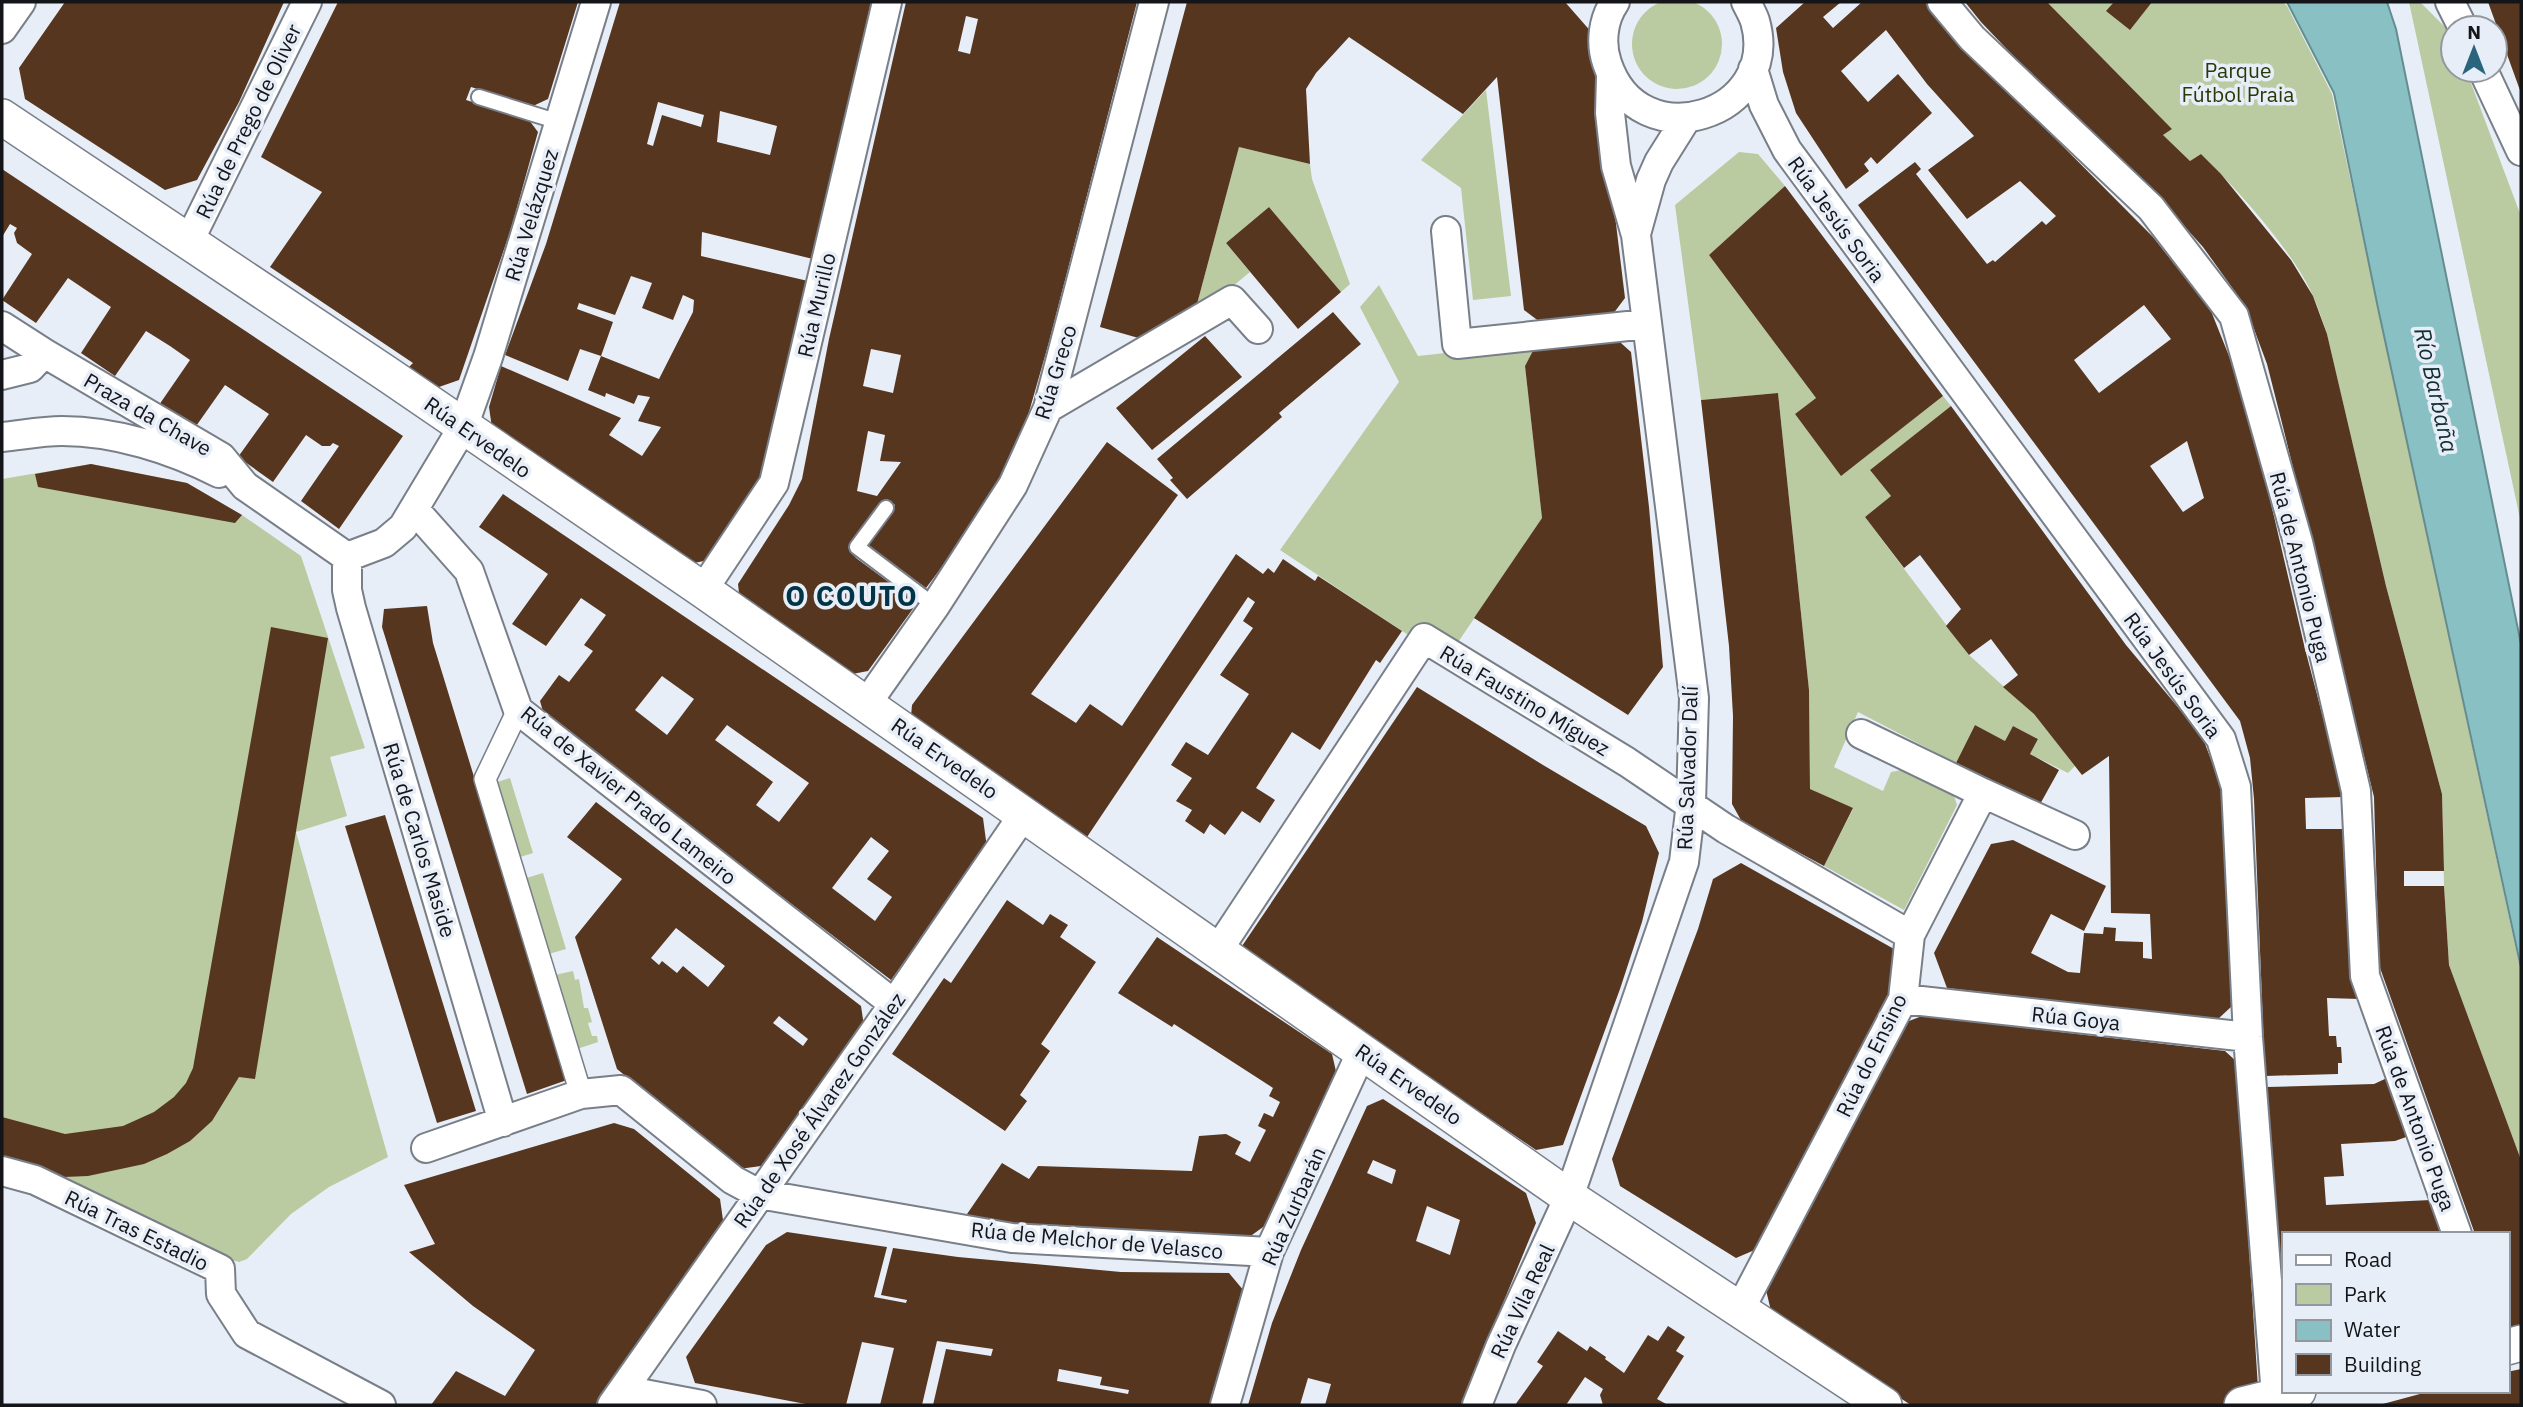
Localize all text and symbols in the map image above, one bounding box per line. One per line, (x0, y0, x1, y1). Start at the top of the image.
north arrow (2439, 14, 2509, 84)
street label: Rúa de Prego de Oliver (189, 19, 307, 223)
text: N (2467, 20, 2481, 44)
park label: Parque Fútbol Praia (2182, 56, 2294, 108)
street label: Rúa Velázquez (498, 145, 564, 285)
street label: Rúa Jesús Soria (1782, 150, 1892, 288)
street label: Rúa Murillo (790, 250, 842, 360)
street label: Rúa Greco (1027, 321, 1083, 423)
water label: Río Barbaña (2408, 324, 2466, 456)
street label: Praza da Chave (79, 366, 217, 462)
street label: Rúa Ervedelo (419, 390, 537, 484)
street label: Rúa de Antonio Puga (2264, 469, 2338, 665)
district label: O COUTO (785, 577, 919, 614)
street label: Rúa Jesús Soria (2118, 606, 2228, 744)
street label: Rúa Faustino Míguez (1435, 638, 1615, 762)
street label: Rúa Salvador Dalí (1670, 685, 1704, 851)
street label: Rúa de Xavier Prado Lameiro (515, 699, 743, 891)
street label: Rúa Ervedelo (886, 711, 1004, 805)
street label: Rúa de Carlos Maside (377, 739, 463, 941)
street label: Rúa de Xosé Álvarez González (727, 987, 911, 1233)
street label: Rúa do Ensino (1829, 989, 1913, 1121)
street label: Rúa Goya (2030, 999, 2122, 1037)
street label: Rúa de Antonio Puga (2369, 1021, 2463, 1215)
street label: Rúa Ervedelo (1350, 1037, 1468, 1131)
street label: Rúa Zurbarán (1254, 1142, 1332, 1270)
street label: Rúa Tras Estadio (60, 1183, 214, 1277)
street label: Rúa de Melchor de Velasco (970, 1215, 1224, 1265)
legend (2282, 1232, 2509, 1393)
street label: Rúa Vila Real (1483, 1239, 1561, 1363)
text: Road (2344, 1245, 2392, 1273)
text: Park (2344, 1280, 2387, 1308)
text: Water (2344, 1315, 2401, 1343)
text: Building (2344, 1350, 2421, 1378)

